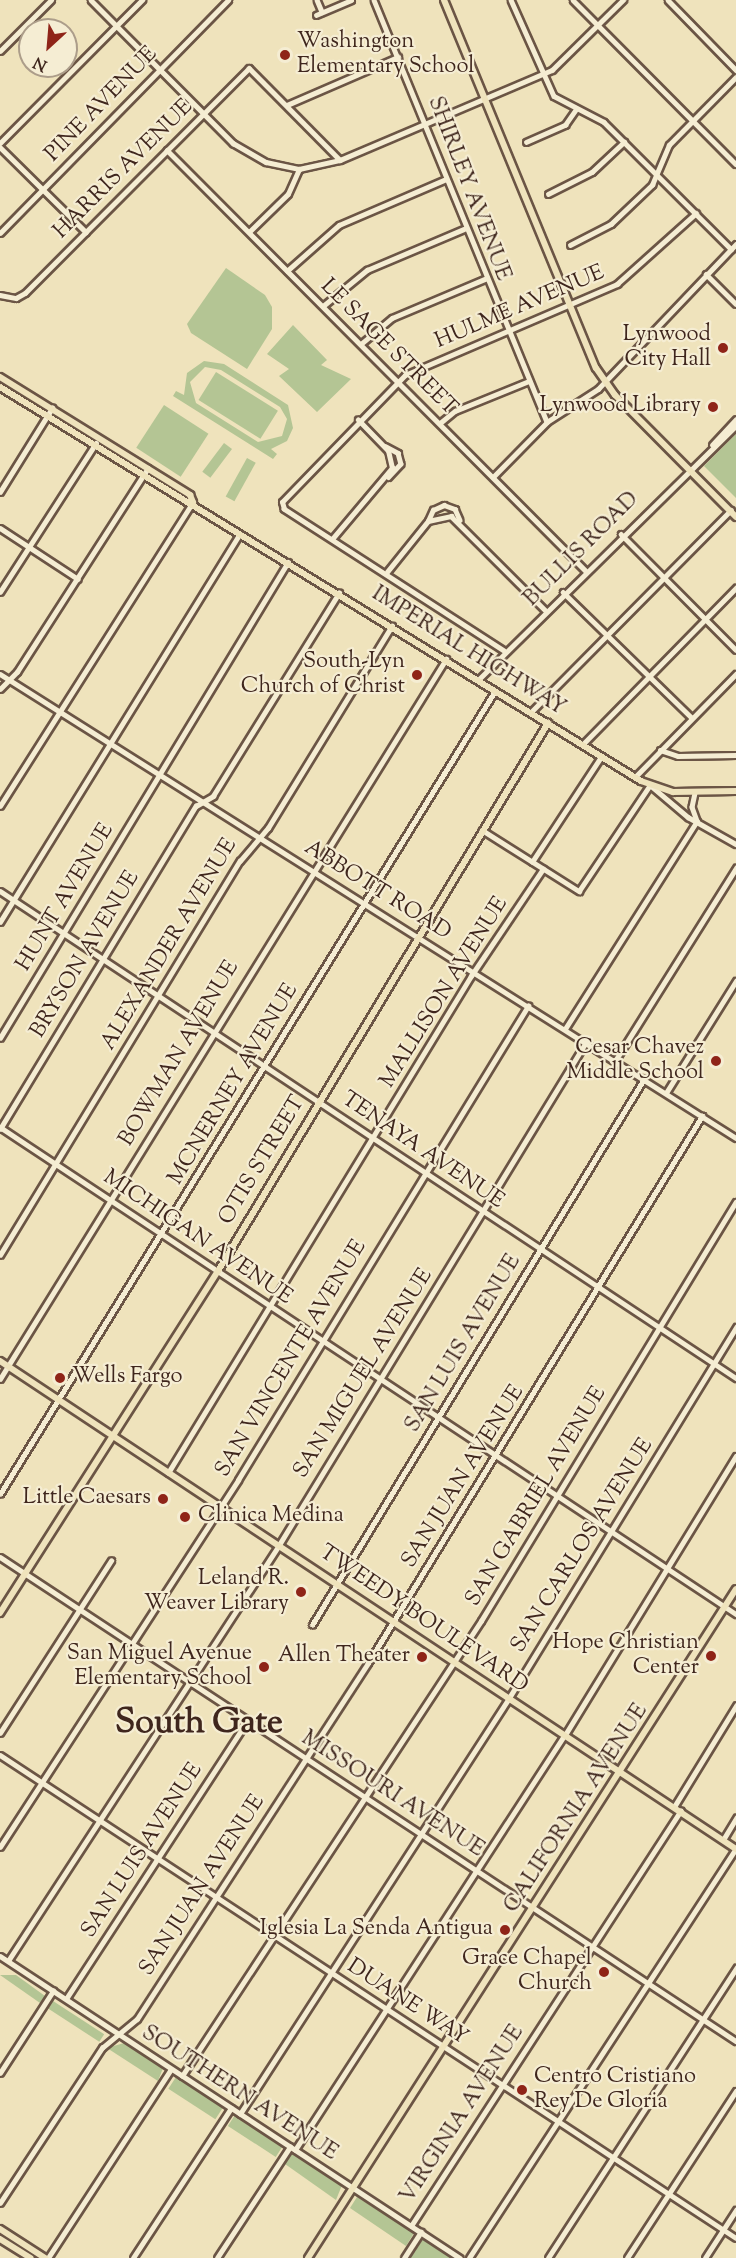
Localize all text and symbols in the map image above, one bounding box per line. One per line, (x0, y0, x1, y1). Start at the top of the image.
north arrow (18, 18, 78, 78)
place label: Washington Elementary School (297, 29, 474, 80)
street label: PINE AVENUE (40, 42, 164, 168)
marker: Washington Elementary School (278, 48, 292, 62)
street label: SHIRLEY AVENUE (421, 93, 515, 285)
street label: HARRIS AVENUE (49, 95, 199, 245)
street label: HULME AVENUE (431, 260, 609, 356)
street label: LE SAGE STREET (314, 274, 462, 422)
place label: Lynwood City Hall (623, 322, 711, 374)
marker: Lynwood City Hall (716, 341, 730, 355)
place label: Lynwood Library (539, 394, 701, 420)
marker: Lynwood Library (706, 400, 720, 414)
street label: BULLIS ROAD (519, 487, 645, 613)
street label: IMPERIAL HIGHWAY (366, 582, 570, 722)
place label: South-Lyn Church of Christ (241, 649, 405, 700)
marker: South-Lyn Church of Christ (410, 668, 424, 682)
street label: HUNT AVENUE (12, 819, 120, 977)
street label: ALEXANDER AVENUE (96, 834, 244, 1056)
street label: ABBOTT ROAD (299, 835, 455, 947)
street label: BRYSON AVENUE (26, 867, 146, 1043)
street label: MALLISON AVENUE (375, 893, 515, 1093)
street label: BOWMAN AVENUE (114, 957, 246, 1151)
street label: MCNERNEY AVENUE (163, 980, 305, 1190)
place label: Cesar Chavez Middle School (566, 1035, 704, 1086)
marker: Cesar Chavez Middle School (709, 1054, 723, 1068)
street label: TENAYA AVENUE (336, 1087, 508, 1215)
street label: OTIS STREET (214, 1092, 312, 1230)
street label: MICHIGAN AVENUE (97, 1165, 297, 1311)
street label: SAN VINCENTE AVENUE (211, 1236, 373, 1482)
street label: SAN LUIS AVENUE (400, 1250, 528, 1438)
street label: SAN MIGUEL AVENUE (289, 1264, 439, 1484)
place label: Wells Fargo (72, 1365, 183, 1391)
marker: Wells Fargo (53, 1371, 67, 1385)
street label: SAN JUAN AVENUE (397, 1381, 531, 1573)
street label: SAN GABRIEL AVENUE (461, 1383, 613, 1611)
street label: SAN CARLOS AVENUE (506, 1434, 660, 1658)
place label: Little Caesars (23, 1486, 151, 1512)
marker: Little Caesars (156, 1492, 170, 1506)
place label: Clinica Medina (198, 1504, 344, 1530)
marker: Clinica Medina (176, 1508, 194, 1526)
street label: TWEEDY BOULEVARD (313, 1540, 533, 1700)
place label: Leland R. Weaver Library (144, 1566, 289, 1618)
marker: Leland R. Weaver Library (294, 1585, 308, 1599)
place label: Hope Christian Center (552, 1630, 699, 1682)
place label: San Miguel Avenue Elementary School (67, 1641, 252, 1693)
place label: Allen Theater (278, 1644, 410, 1670)
marker: Hope Christian Center (704, 1649, 718, 1663)
marker: Allen Theater (415, 1650, 429, 1664)
marker: San Miguel Avenue Elementary School (257, 1660, 271, 1674)
street label: CALIFORNIA AVENUE (500, 1700, 654, 1918)
district label: South Gate (115, 1704, 283, 1744)
street label: MISSOURI AVENUE (296, 1726, 488, 1864)
street label: SAN LUIS AVENUE (77, 1759, 209, 1943)
street label: SAN JUAN AVENUE (135, 1791, 271, 1981)
place label: Iglesia La Senda Antigua (260, 1917, 493, 1943)
marker: Iglesia La Senda Antigua (498, 1923, 512, 1937)
place label: Grace Chapel Church (462, 1946, 592, 1998)
street label: DUANE WAY (341, 1954, 473, 2052)
marker: Grace Chapel Church (597, 1965, 611, 1979)
street label: SOUTHERN AVENUE (136, 2021, 342, 2167)
street label: VIRGINIA AVENUE (395, 2021, 531, 2209)
place label: Centro Cristiano Rey De Gloria (534, 2064, 696, 2116)
marker: Centro Cristiano Rey De Gloria (515, 2083, 529, 2097)

